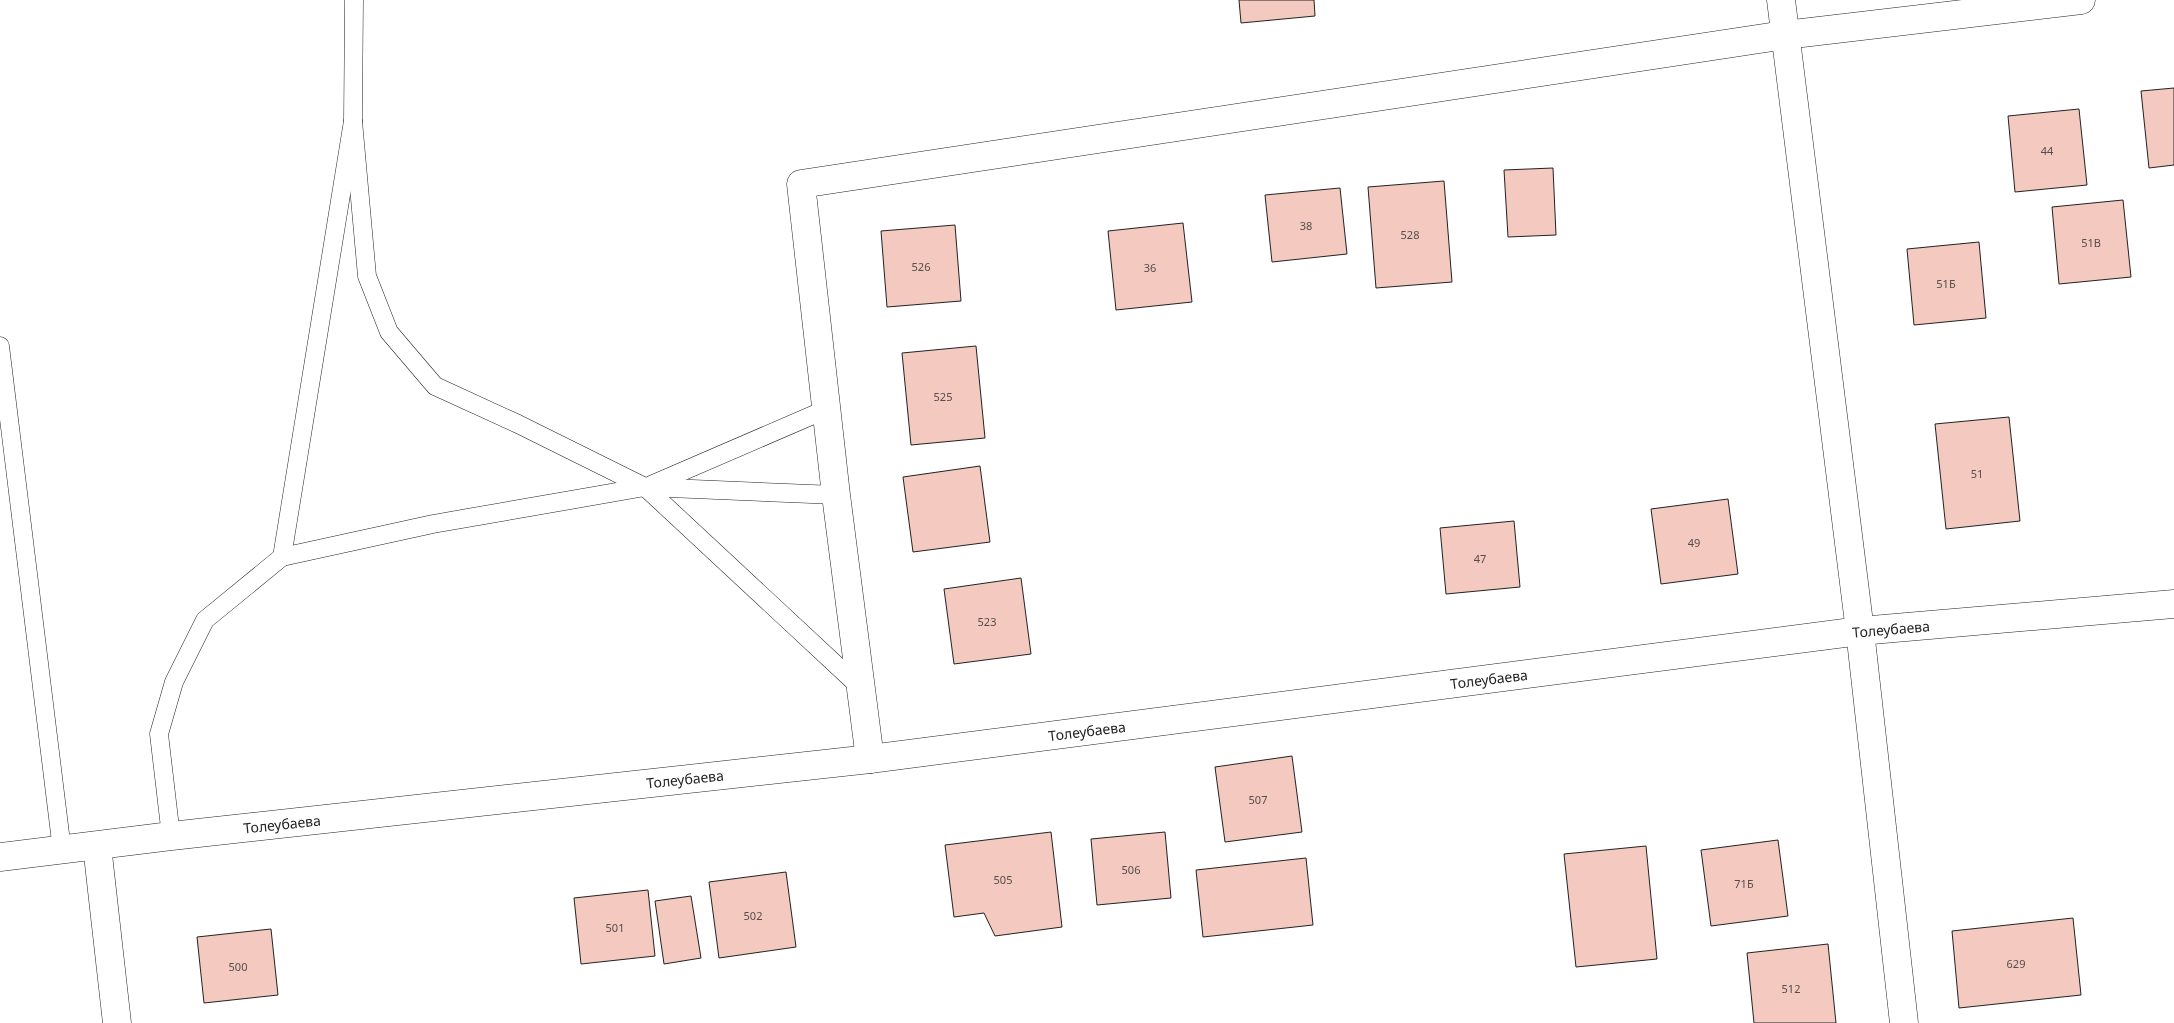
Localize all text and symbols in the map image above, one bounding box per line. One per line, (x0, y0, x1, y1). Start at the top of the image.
house number: 44 (2041, 143, 2054, 158)
house number: 38 (1300, 218, 1312, 233)
house number: 528 (1401, 227, 1419, 242)
house number: 51В (2081, 235, 2101, 250)
house number: 526 (912, 259, 930, 274)
house number: 36 (1144, 260, 1156, 275)
house number: 51Б (1936, 276, 1956, 291)
house number: 525 (934, 389, 952, 404)
house number: 51 (1971, 466, 1983, 481)
house number: 49 (1688, 535, 1700, 550)
house number: 47 (1474, 551, 1486, 566)
house number: 523 (978, 614, 996, 629)
street label: Толеубаева (1851, 616, 1931, 642)
street label: Толеубаева (1449, 665, 1529, 693)
street label: Толеубаева (1047, 717, 1127, 745)
street label: Толеубаева (645, 765, 725, 793)
house number: 507 (1249, 792, 1267, 807)
street label: Толеубаева (242, 810, 322, 838)
house number: 506 (1122, 862, 1140, 877)
house number: 505 (994, 872, 1012, 887)
house number: 71Б (1734, 876, 1754, 891)
house number: 502 (744, 908, 762, 923)
house number: 501 (606, 920, 624, 935)
house number: 629 (2007, 956, 2025, 971)
house number: 500 (229, 959, 247, 974)
house number: 512 (1782, 981, 1800, 996)

